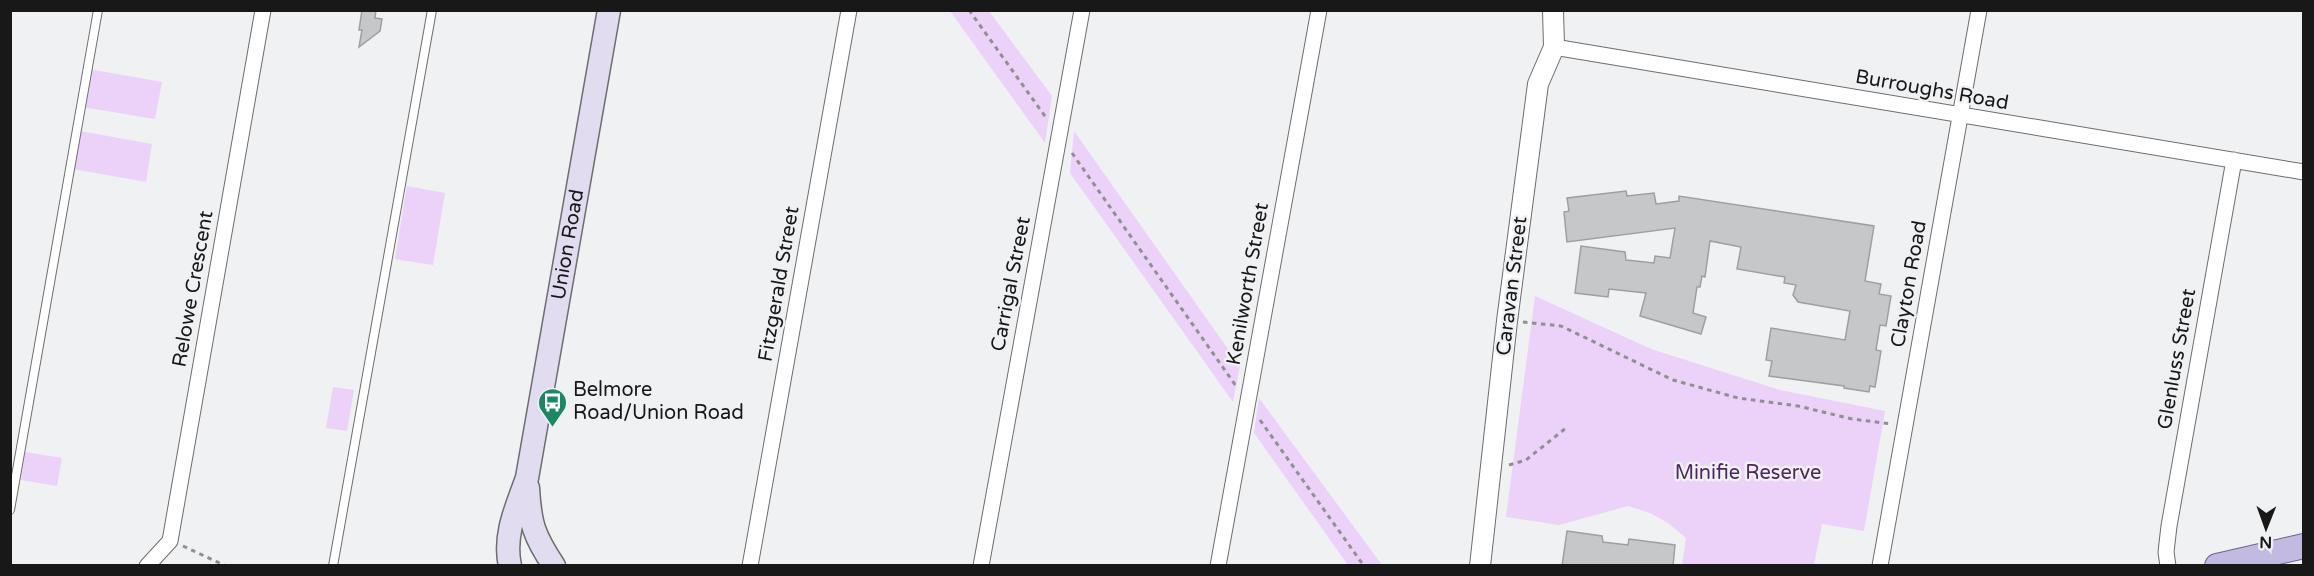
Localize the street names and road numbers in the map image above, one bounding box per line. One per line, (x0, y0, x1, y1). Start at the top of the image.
street label: Burroughs Road (1854, 65, 2010, 115)
street label: Union Road (546, 187, 589, 302)
street label: Kenilworth Street (1222, 201, 1274, 367)
street label: Fitzgerald Street (754, 204, 805, 364)
street label: Relowe Crescent (167, 209, 219, 369)
street label: Carrigal Street (986, 214, 1036, 353)
street label: Caravan Street (1492, 215, 1532, 357)
street label: Clayton Road (1886, 219, 1932, 349)
street label: Glenluss Street (2153, 286, 2201, 431)

